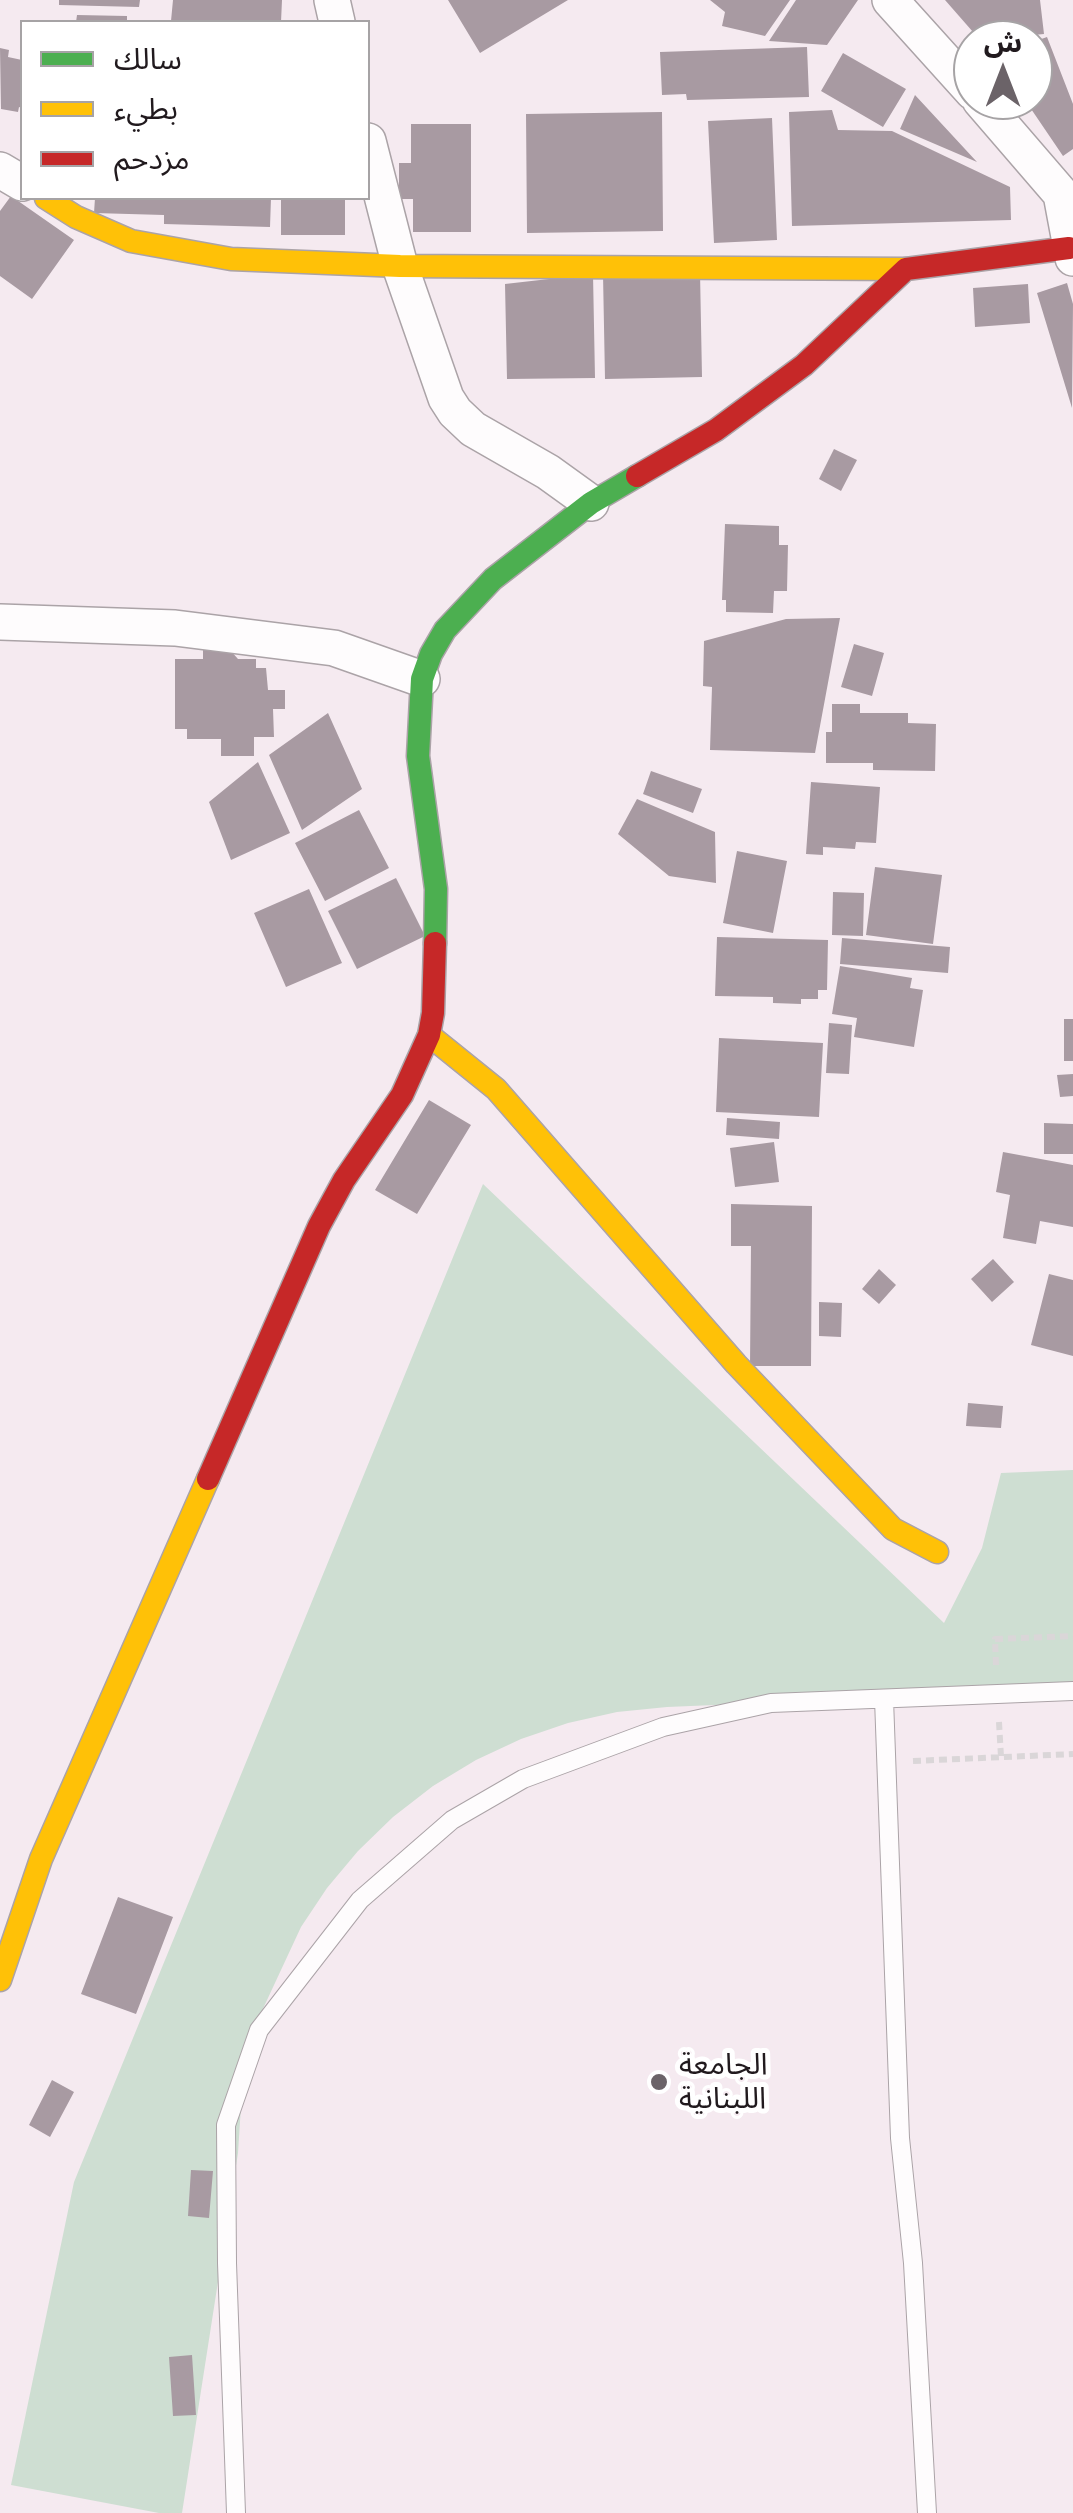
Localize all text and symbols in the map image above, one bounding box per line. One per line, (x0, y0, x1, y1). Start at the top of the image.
legend (20, 20, 370, 200)
north arrow (953, 20, 1053, 120)
text: ش (984, 25, 1022, 59)
text: سالك (114, 40, 182, 77)
text: بطيء (114, 90, 178, 127)
text: مزدحم (114, 140, 190, 177)
place label: الجامعة اللبنانية (679, 2047, 768, 2118)
marker: الجامعة اللبنانية (648, 2071, 670, 2093)

